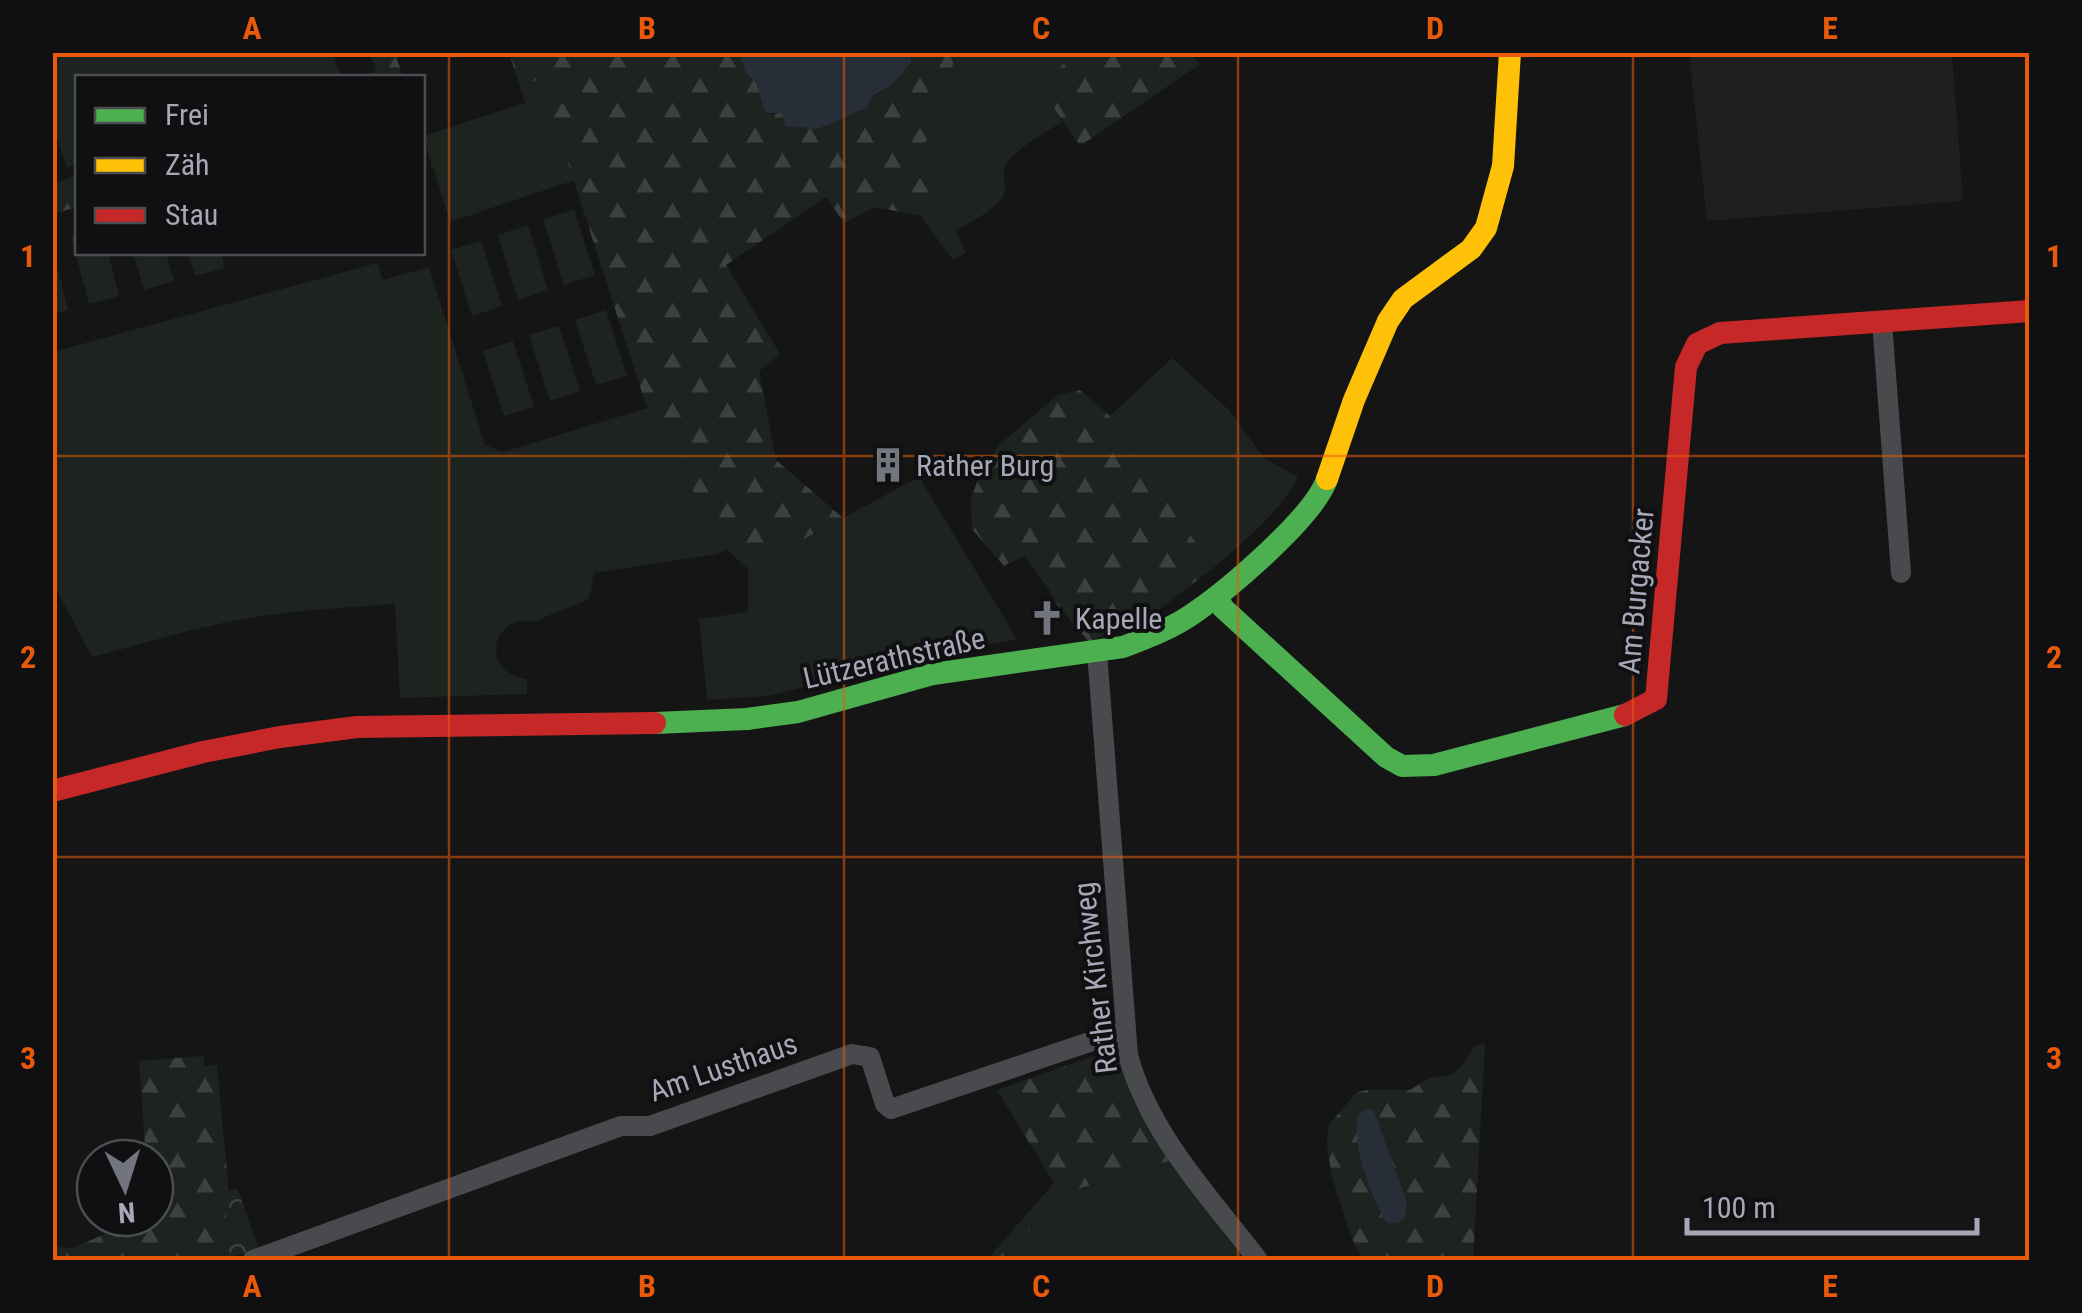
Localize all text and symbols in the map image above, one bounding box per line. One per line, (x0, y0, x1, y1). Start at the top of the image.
text: A (242, 9, 262, 47)
text: B (638, 9, 656, 47)
text: C (1032, 9, 1050, 47)
text: D (1426, 9, 1444, 47)
text: E (1822, 9, 1838, 47)
legend (75, 75, 425, 255)
text: Frei (165, 97, 209, 132)
text: Zäh (165, 147, 210, 182)
text: Stau (165, 197, 218, 232)
text: 1 (20, 237, 36, 275)
text: 1 (2046, 237, 2062, 275)
building icon: Rather Burg (869, 446, 907, 484)
place label: Rather Burg (916, 448, 1054, 483)
street label: Am Burgacker (1611, 507, 1661, 675)
church icon: Kapelle (1028, 599, 1066, 637)
place label: Kapelle (1075, 601, 1162, 636)
street label: Lützerathstraße (800, 620, 988, 696)
text: 2 (20, 638, 36, 676)
text: 2 (2046, 638, 2062, 676)
street label: Rather Kirchweg (1066, 880, 1124, 1076)
street label: Am Lusthaus (644, 1025, 802, 1109)
text: 3 (20, 1039, 36, 1077)
text: 3 (2046, 1039, 2062, 1077)
north arrow (75, 1138, 175, 1238)
scale bar (1687, 1173, 1977, 1235)
text: 100 m (1702, 1190, 1776, 1225)
text: N (117, 1195, 136, 1229)
text: A (242, 1267, 262, 1305)
text: B (638, 1267, 656, 1305)
text: C (1032, 1267, 1050, 1305)
text: D (1426, 1267, 1444, 1305)
text: E (1822, 1267, 1838, 1305)

